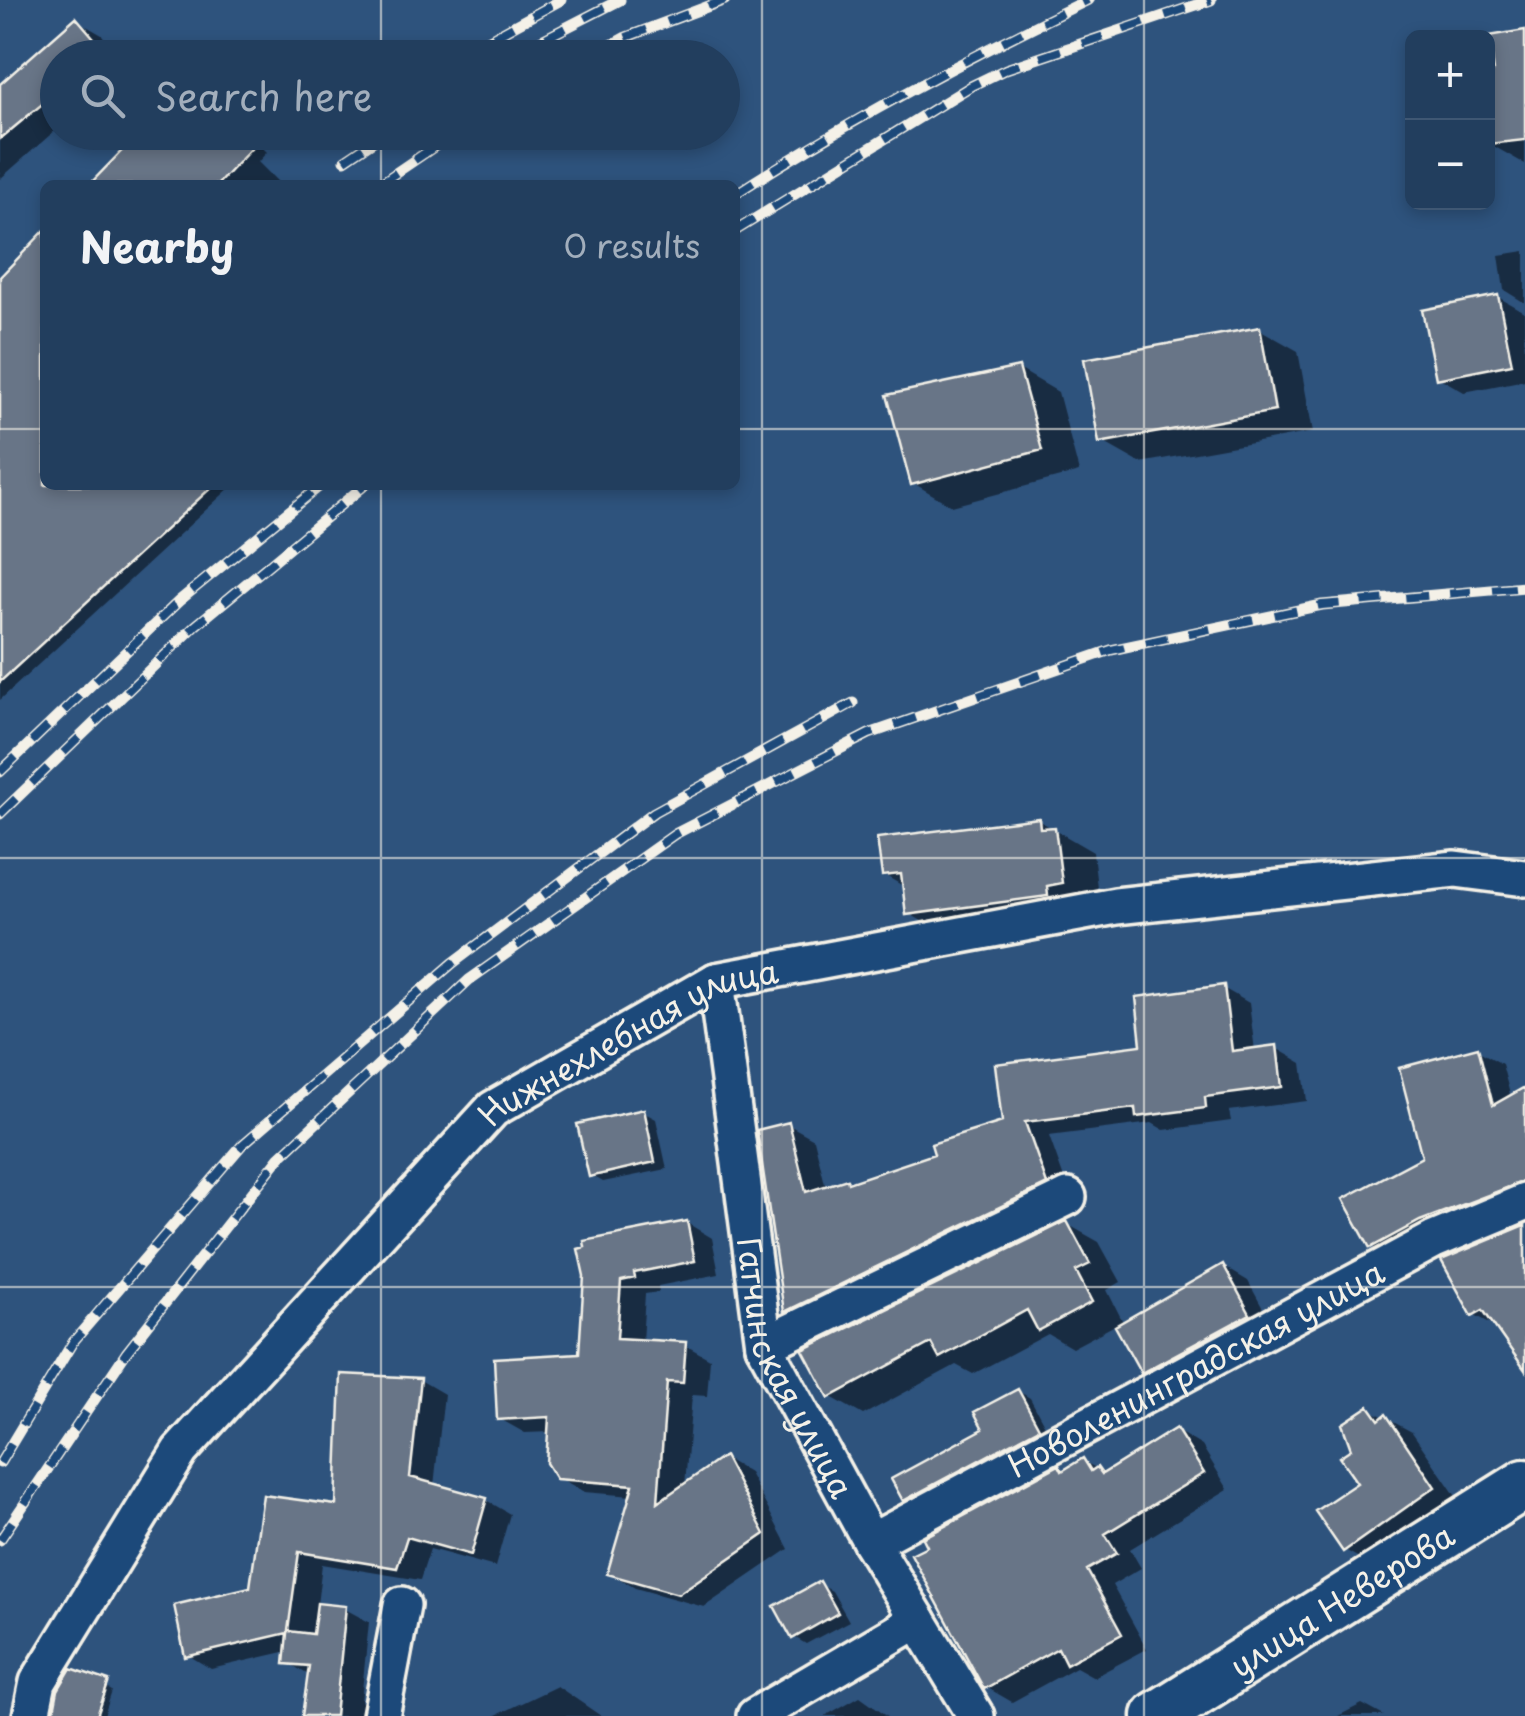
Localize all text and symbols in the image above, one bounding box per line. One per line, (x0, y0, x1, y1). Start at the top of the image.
map controls (1405, 30, 1495, 210)
button: + (1405, 30, 1495, 120)
search box (40, 40, 740, 150)
text: Search here (155, 67, 372, 124)
icon: search (75, 68, 130, 123)
button: − (1405, 120, 1495, 210)
text: Nearby (80, 214, 234, 277)
text: 0 results (564, 221, 700, 269)
street label: Нижнехлебная улица (465, 946, 782, 1136)
street label: Гатчинская улица (726, 1234, 866, 1506)
street label: Новоленинградская улица (998, 1247, 1392, 1489)
street label: улица Неверова (1220, 1511, 1463, 1689)

